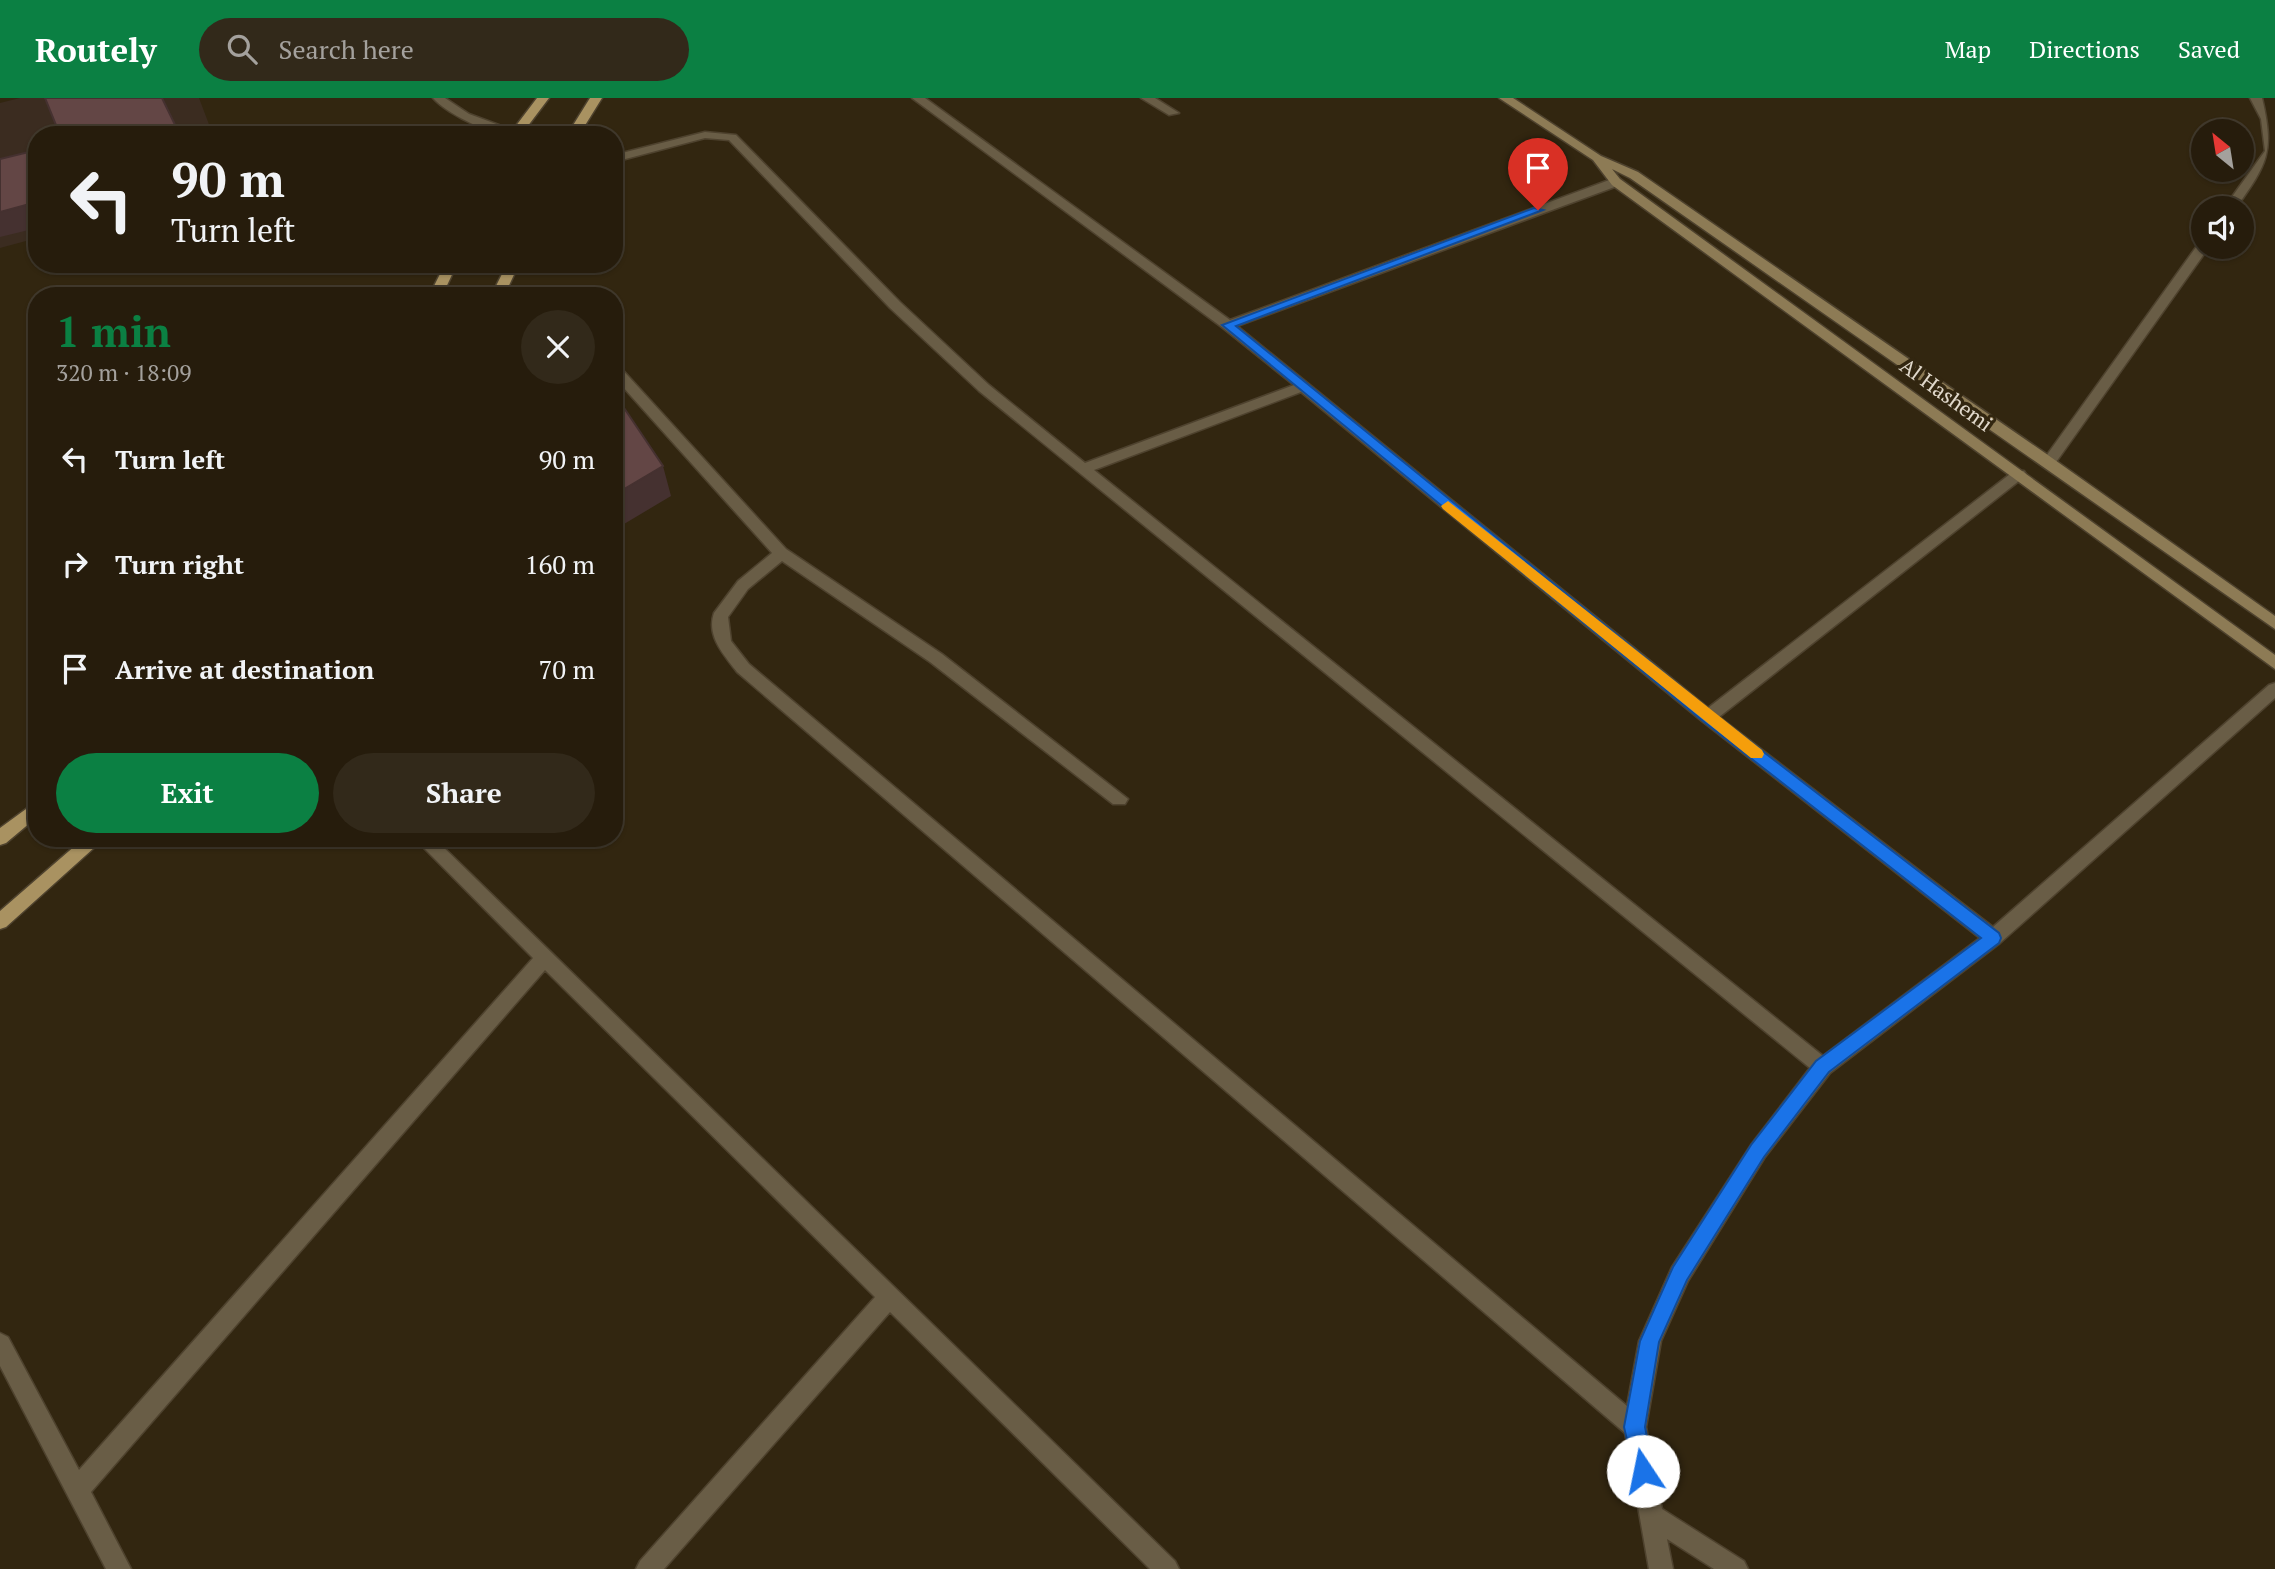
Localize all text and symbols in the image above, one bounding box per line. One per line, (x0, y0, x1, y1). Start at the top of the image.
search box (199, 18, 689, 81)
text: Routely (35, 28, 157, 71)
icon: search (223, 30, 261, 68)
text: Search here (279, 32, 414, 66)
text: Map (1945, 33, 1991, 65)
text: Directions (2029, 33, 2140, 65)
text: Saved (2178, 33, 2240, 65)
north arrow (2191, 119, 2254, 182)
map controls (2191, 119, 2254, 259)
pin (1508, 138, 1568, 210)
text: 90 m (171, 146, 285, 211)
icon: arrive (1519, 149, 1557, 187)
icon: left (56, 154, 147, 245)
button: sound (2191, 196, 2254, 259)
text: Turn left (171, 209, 295, 251)
text: 1 min (56, 303, 171, 359)
button: close (521, 310, 595, 384)
street label: Al Hashemi (1895, 351, 1999, 437)
text: 320 m · 18:09 (56, 357, 191, 388)
icon: left (56, 440, 94, 478)
text: Turn left (115, 442, 225, 476)
text: 90 m (539, 442, 595, 476)
icon: right (56, 545, 94, 583)
text: Turn right (115, 547, 244, 581)
text: 160 m (525, 547, 595, 581)
icon: arrive (56, 650, 94, 688)
text: Arrive at destination (115, 652, 374, 686)
text: 70 m (539, 652, 595, 686)
button: Exit (56, 753, 319, 833)
button: Share (333, 753, 595, 833)
position arrow (1606, 1434, 1680, 1508)

